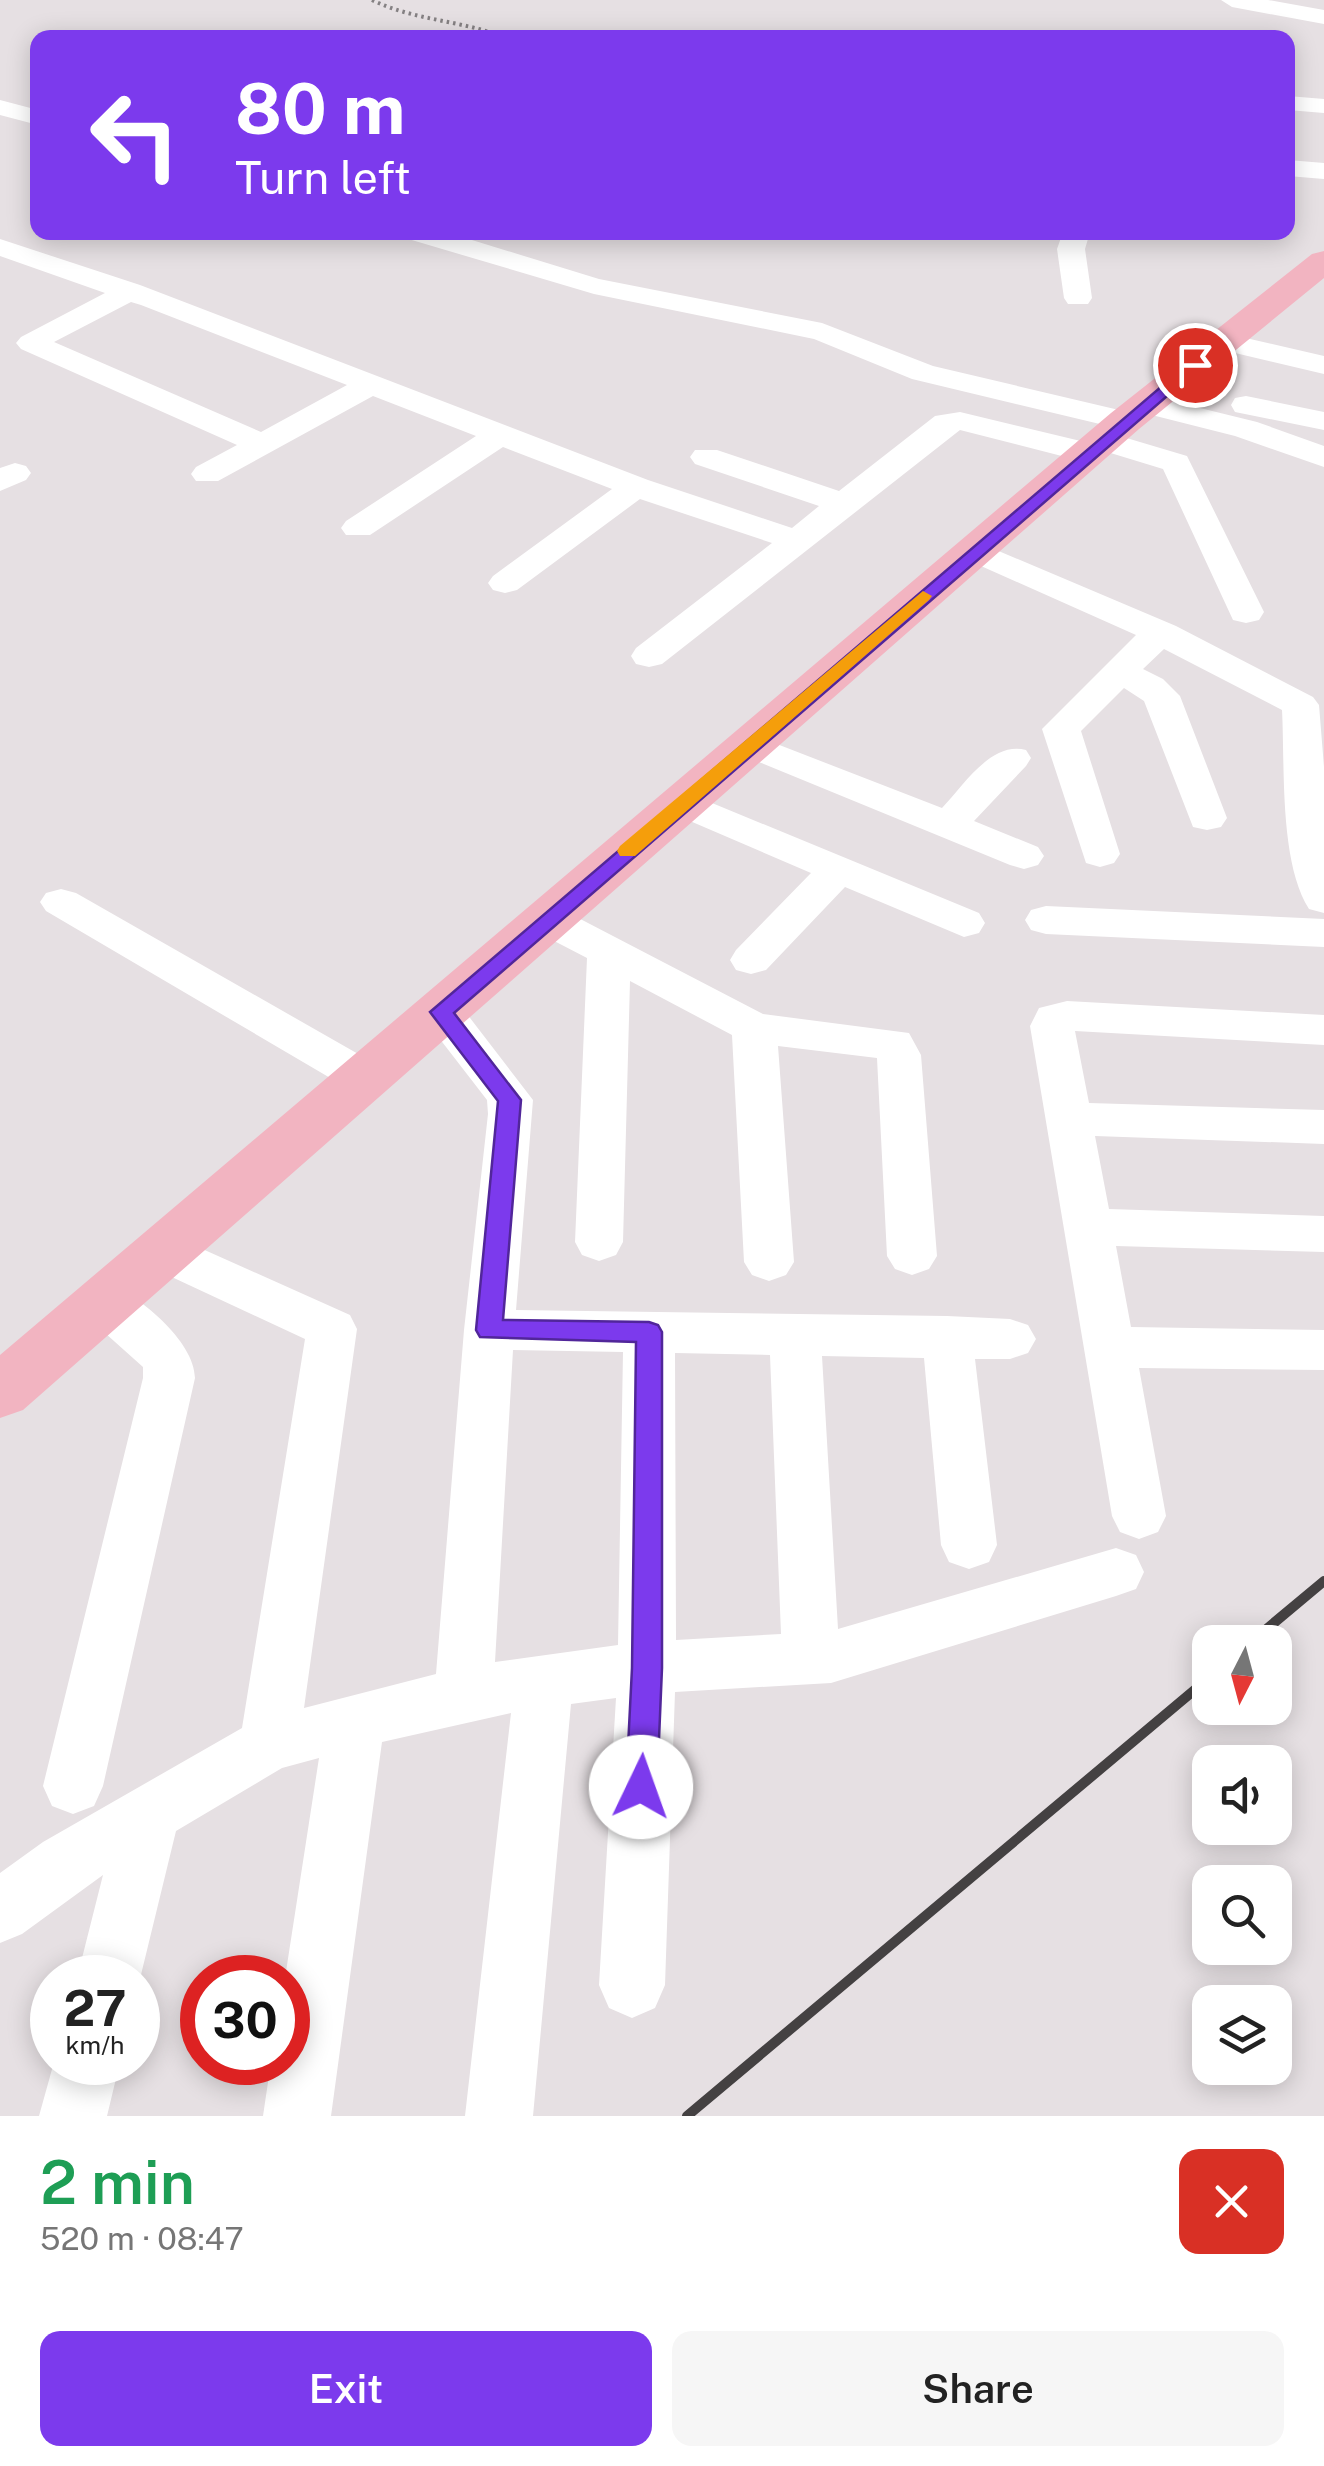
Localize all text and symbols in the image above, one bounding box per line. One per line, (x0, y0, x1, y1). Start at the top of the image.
text: 80 m (235, 67, 405, 150)
icon: left (70, 70, 200, 200)
text: Turn left (235, 151, 411, 204)
pin (1153, 323, 1238, 408)
icon: arrive (1168, 338, 1223, 393)
north arrow (1192, 1625, 1292, 1725)
map controls (1192, 1625, 1292, 2085)
position arrow (589, 1735, 693, 1839)
button: sound (1192, 1745, 1292, 1845)
button: search (1192, 1865, 1292, 1965)
speed limit sign: 30 (180, 1955, 310, 2085)
text: 27 (63, 1978, 127, 2037)
button: layers (1192, 1985, 1292, 2085)
text: km/h (66, 2030, 124, 2060)
text: 2 min (40, 2147, 195, 2218)
button: close (1179, 2149, 1284, 2254)
text: 520 m · 08:47 (40, 2220, 244, 2257)
button: Exit (40, 2331, 652, 2446)
button: Share (672, 2331, 1284, 2446)

